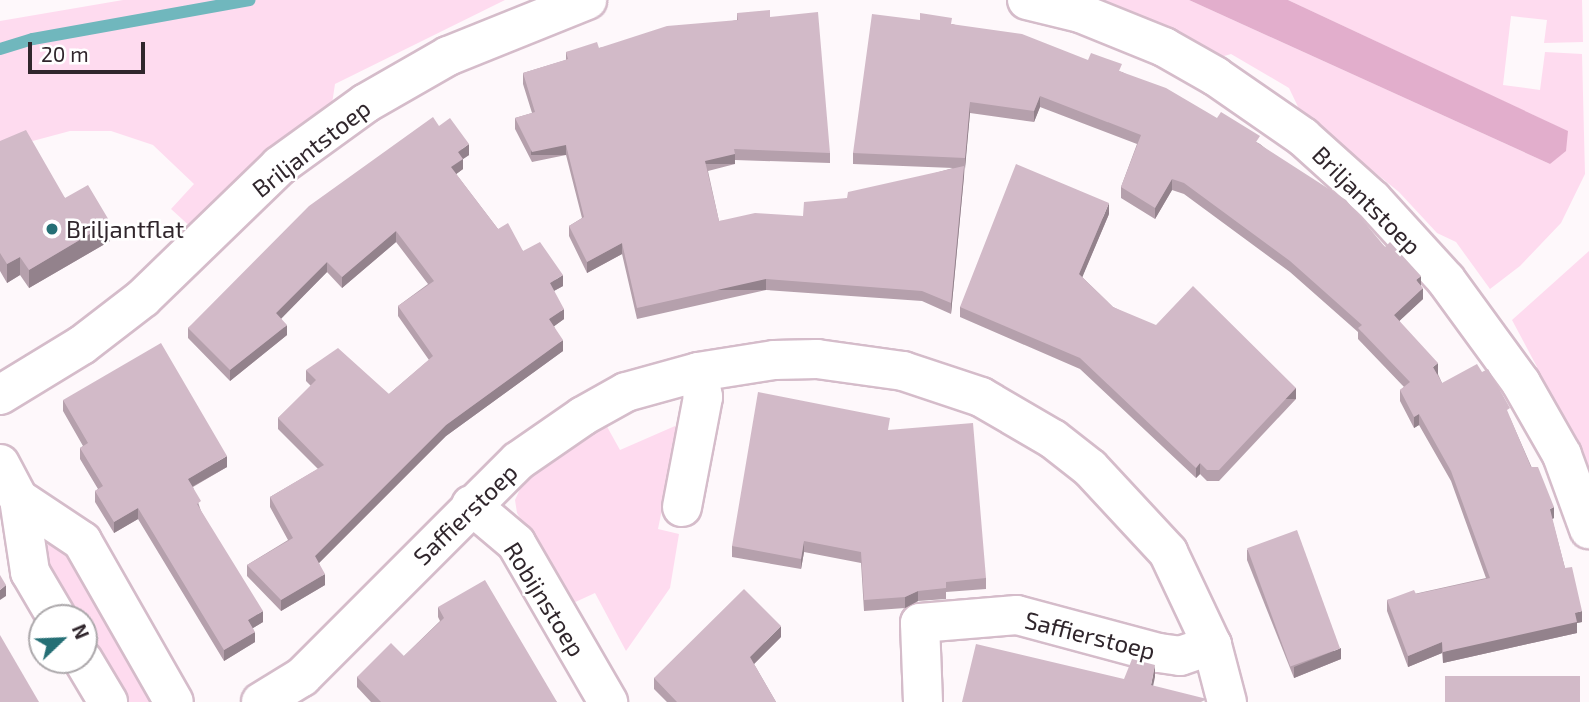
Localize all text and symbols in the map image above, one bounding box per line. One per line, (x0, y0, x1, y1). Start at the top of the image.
scale bar (32, 28, 149, 72)
text: 20 m (41, 41, 89, 66)
street label: Briljantstoep (246, 93, 376, 203)
street label: Briljantstoep (1307, 140, 1427, 260)
place label: Briljantflat (66, 215, 184, 243)
marker: Briljantflat (44, 221, 60, 237)
street label: Saffierstoep (407, 457, 523, 571)
street label: Robijnstoep (498, 536, 592, 662)
north arrow (28, 604, 98, 674)
street label: Saffierstoep (1022, 605, 1158, 665)
text: N (68, 621, 94, 642)

